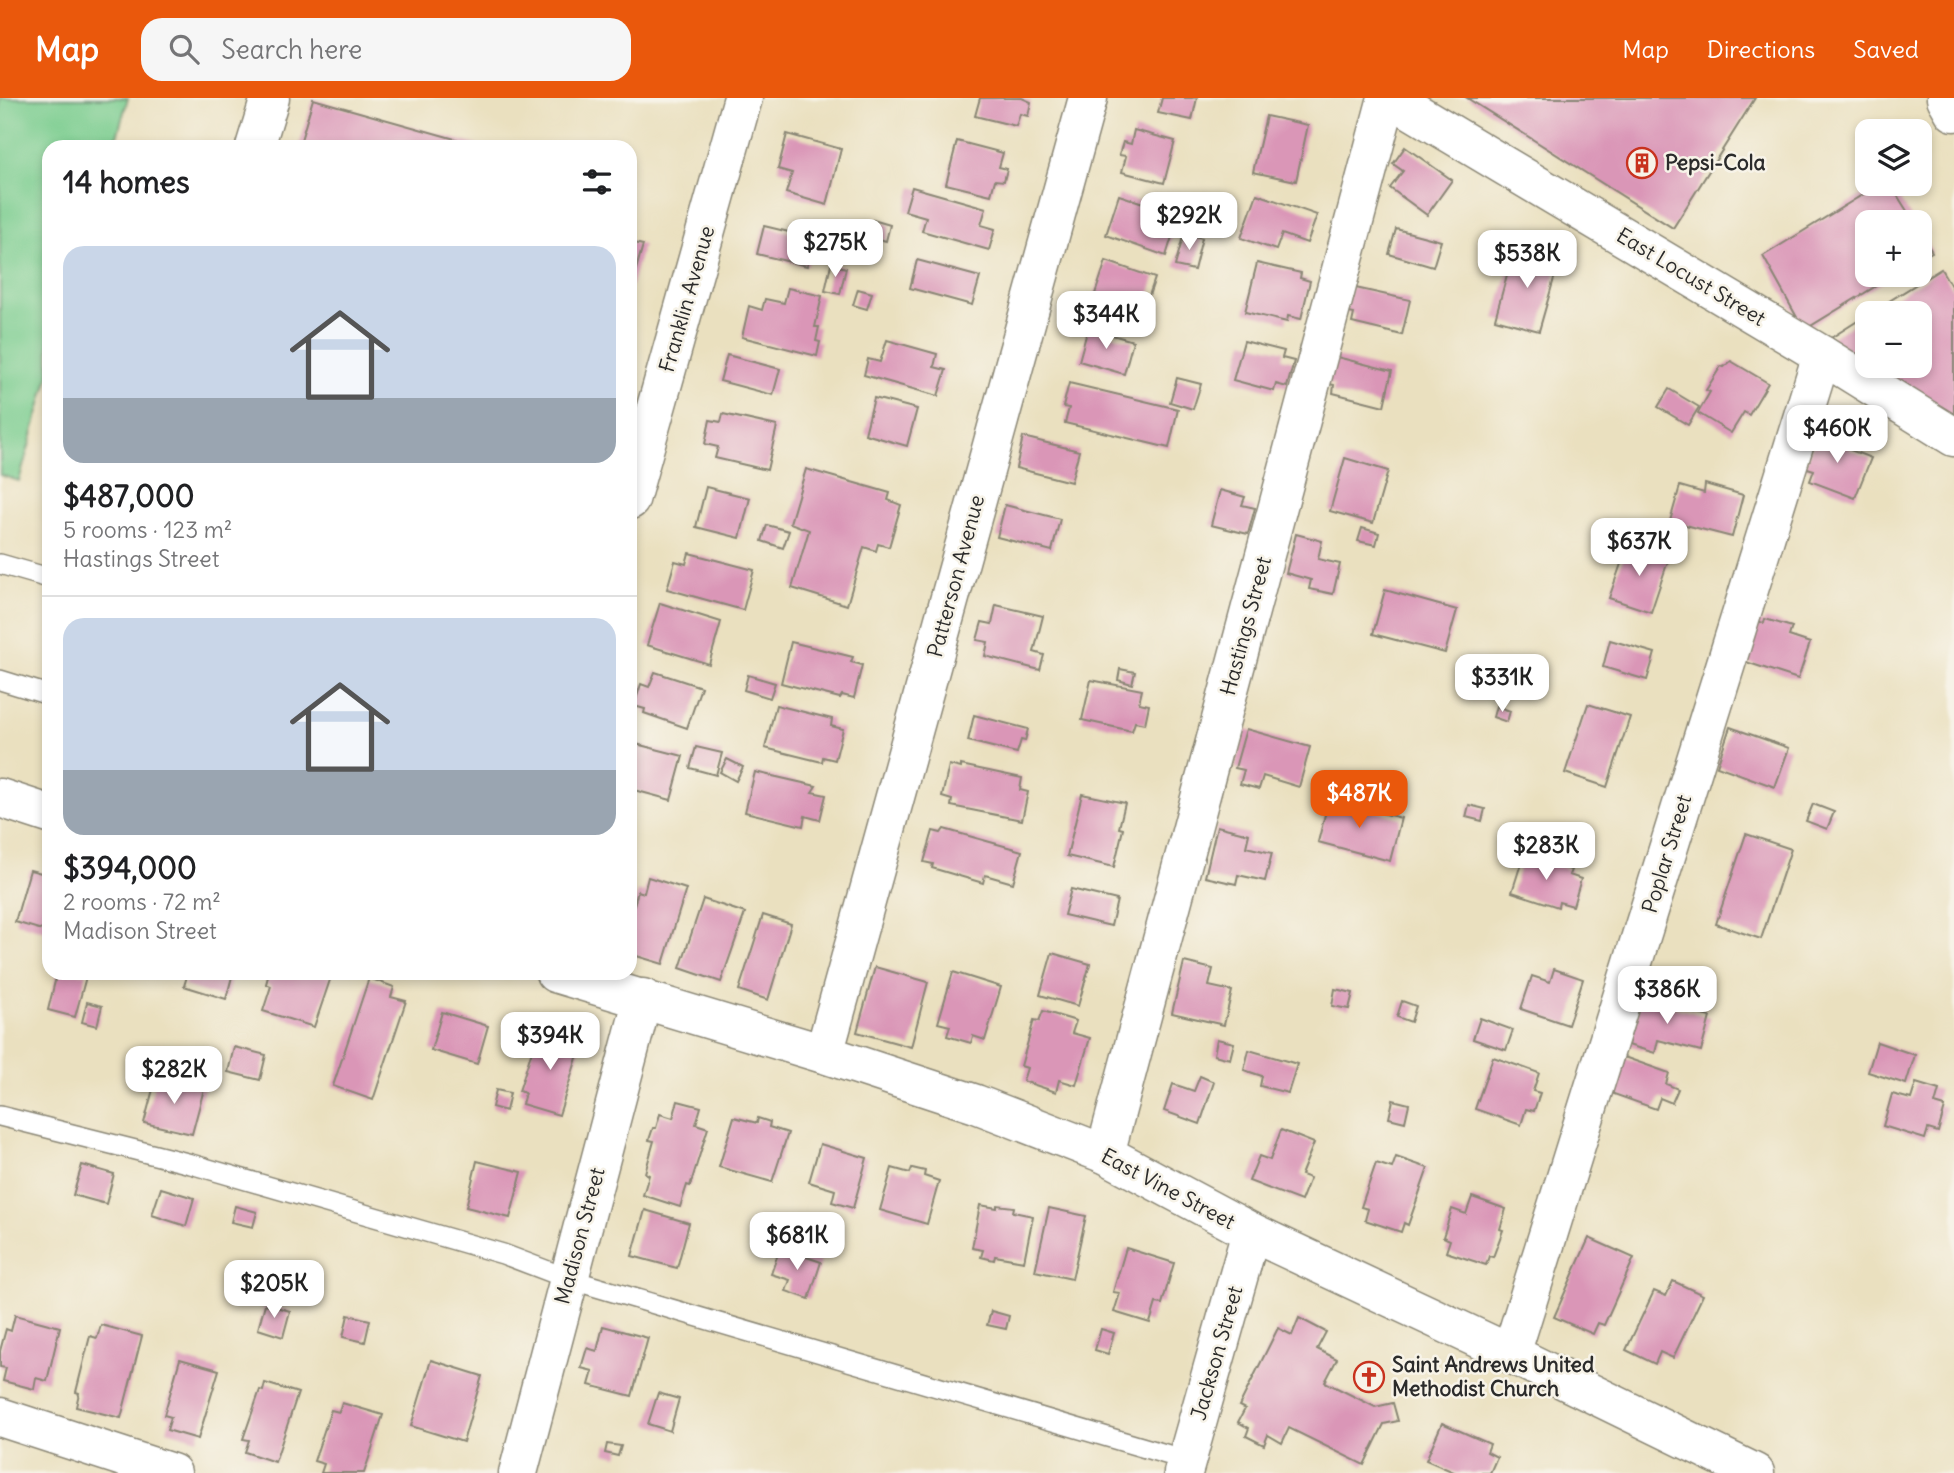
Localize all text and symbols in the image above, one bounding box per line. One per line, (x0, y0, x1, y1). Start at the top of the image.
search box (141, 18, 631, 81)
text: Map (35, 28, 99, 70)
icon: search (165, 30, 203, 68)
text: Search here (221, 33, 362, 66)
text: Map (1622, 34, 1669, 64)
text: Directions (1707, 34, 1815, 64)
text: Saved (1853, 34, 1919, 64)
map controls (1855, 119, 1932, 378)
button: layers (1855, 119, 1932, 196)
building icon: Pepsi-Cola (1625, 146, 1659, 180)
place label: Pepsi-Cola (1665, 149, 1765, 176)
text: 14 homes (63, 163, 190, 201)
icon: filters (578, 163, 616, 201)
pin: $292K (1140, 192, 1238, 252)
text: $292K (1156, 200, 1222, 229)
button: + (1855, 210, 1932, 287)
pin: $275K (786, 220, 884, 279)
street label: East Locust Street (1612, 221, 1771, 332)
street label: Franklin Avenue (653, 222, 720, 375)
text: $275K (803, 227, 867, 256)
pin: $538K (1478, 230, 1576, 290)
text: $538K (1494, 238, 1560, 267)
icon: home (277, 292, 403, 418)
pin: $344K (1057, 292, 1155, 351)
text: $344K (1073, 299, 1139, 328)
button: − (1855, 301, 1932, 378)
pin: $460K (1788, 406, 1886, 465)
text: $460K (1803, 413, 1871, 442)
text: $487,000 (63, 477, 194, 515)
street label: Patterson Avenue (921, 492, 990, 660)
text: 5 rooms · 123 m² (63, 515, 232, 544)
pin: $637K (1590, 518, 1688, 578)
text: $637K (1607, 526, 1671, 555)
text: Hastings Street (63, 544, 220, 573)
street label: Hastings Street (1214, 553, 1277, 698)
pin: $331K (1453, 654, 1551, 714)
text: $331K (1471, 662, 1533, 691)
icon: home (277, 664, 403, 790)
pin: $487K (1310, 770, 1408, 830)
text: $487K (1327, 778, 1391, 807)
street label: Poplar Street (1636, 791, 1697, 916)
pin: $283K (1497, 822, 1595, 882)
text: $283K (1513, 830, 1579, 859)
text: $394,000 (63, 849, 197, 887)
text: 2 rooms · 72 m² (63, 887, 221, 916)
text: Madison Street (63, 916, 217, 945)
pin: $386K (1618, 967, 1716, 1026)
text: $386K (1634, 974, 1700, 1003)
pin: $394K (501, 1012, 599, 1072)
text: $394K (517, 1020, 583, 1049)
pin: $282K (125, 1046, 223, 1106)
text: $282K (141, 1054, 207, 1083)
street label: East Vine Street (1097, 1142, 1240, 1235)
street label: Madison Street (548, 1165, 611, 1307)
pin: $681K (748, 1212, 846, 1272)
text: $681K (766, 1220, 828, 1249)
pin: $205K (225, 1260, 323, 1320)
text: $205K (240, 1268, 308, 1297)
street label: Jackson Street (1184, 1283, 1249, 1423)
place label: Saint Andrews United Methodist Church (1392, 1351, 1595, 1402)
church icon: Saint Andrews United Methodist Church (1352, 1360, 1386, 1394)

